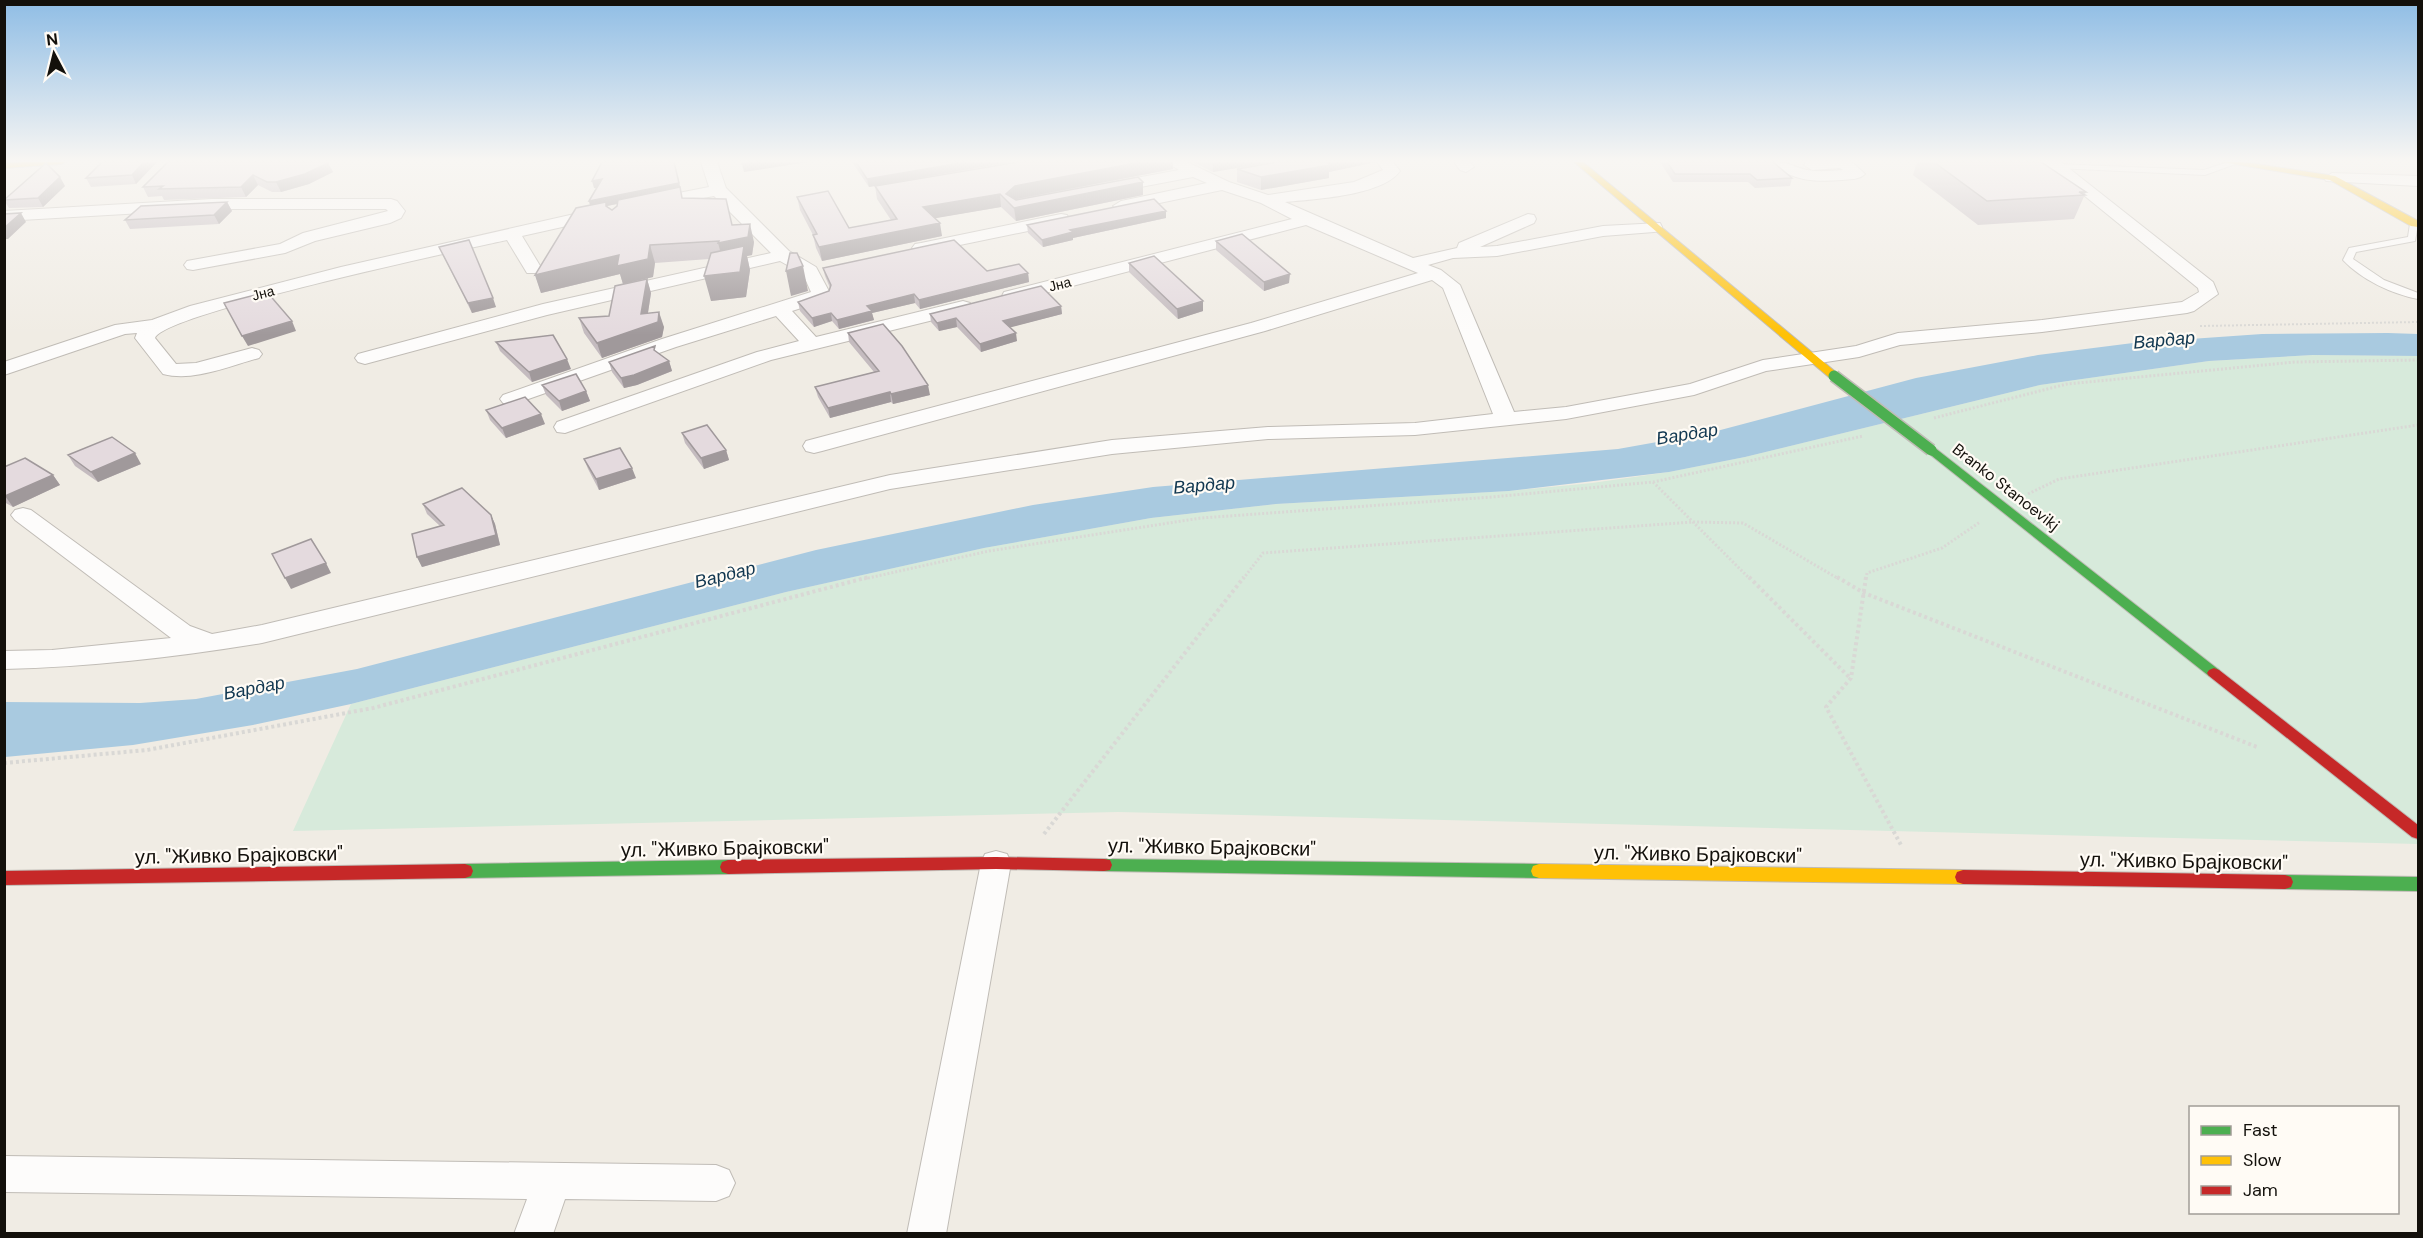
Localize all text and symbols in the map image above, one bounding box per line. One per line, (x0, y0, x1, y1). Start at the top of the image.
north arrow (24, 24, 84, 84)
text: N (45, 28, 59, 51)
street label: Јна (1047, 272, 1073, 295)
street label: Јна (250, 281, 276, 305)
water label: Вардар (2132, 325, 2196, 355)
water label: Вардар (1655, 417, 1719, 451)
street label: Branko Stanoevikj (1948, 439, 2064, 535)
water label: Вардар (1172, 470, 1236, 500)
water label: Вардар (692, 556, 758, 594)
water label: Вардар (221, 670, 287, 706)
street label: ул. "Живко Брајковски" (1108, 832, 1316, 862)
street label: ул. "Живко Брајковски" (621, 833, 829, 863)
street label: ул. "Живко Брајковски" (1594, 839, 1802, 869)
street label: ул. "Живко Брајковски" (135, 840, 343, 870)
street label: ул. "Живко Брајковски" (2080, 846, 2288, 876)
legend (2189, 1106, 2399, 1214)
text: Fast (2243, 1118, 2278, 1142)
text: Slow (2243, 1148, 2282, 1172)
text: Jam (2243, 1178, 2278, 1202)

